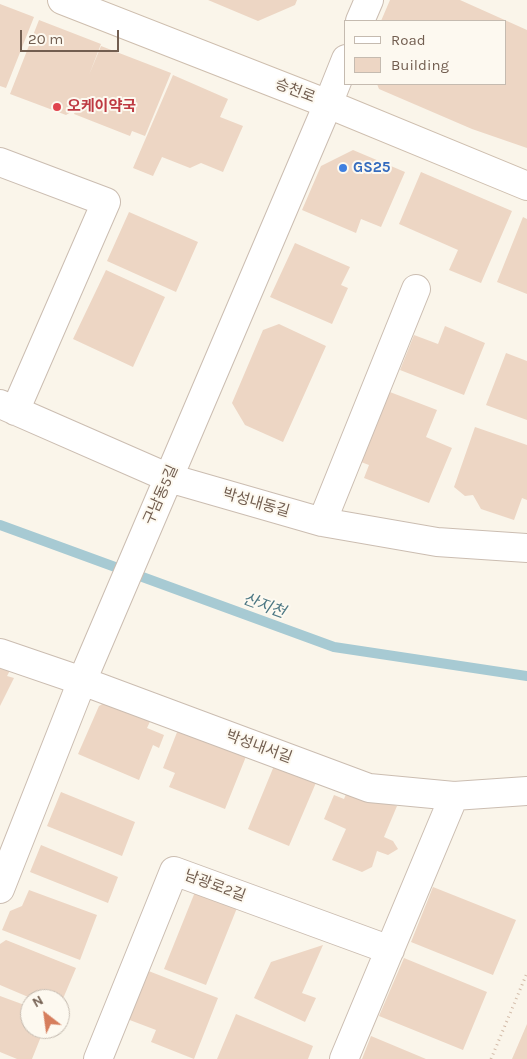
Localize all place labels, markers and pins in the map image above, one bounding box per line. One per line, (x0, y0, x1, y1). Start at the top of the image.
place label: 오케이약국 (67, 98, 136, 116)
marker: 오케이약국 (51, 101, 63, 113)
place label: GS25 (353, 159, 391, 177)
marker: GS25 (337, 162, 349, 174)

